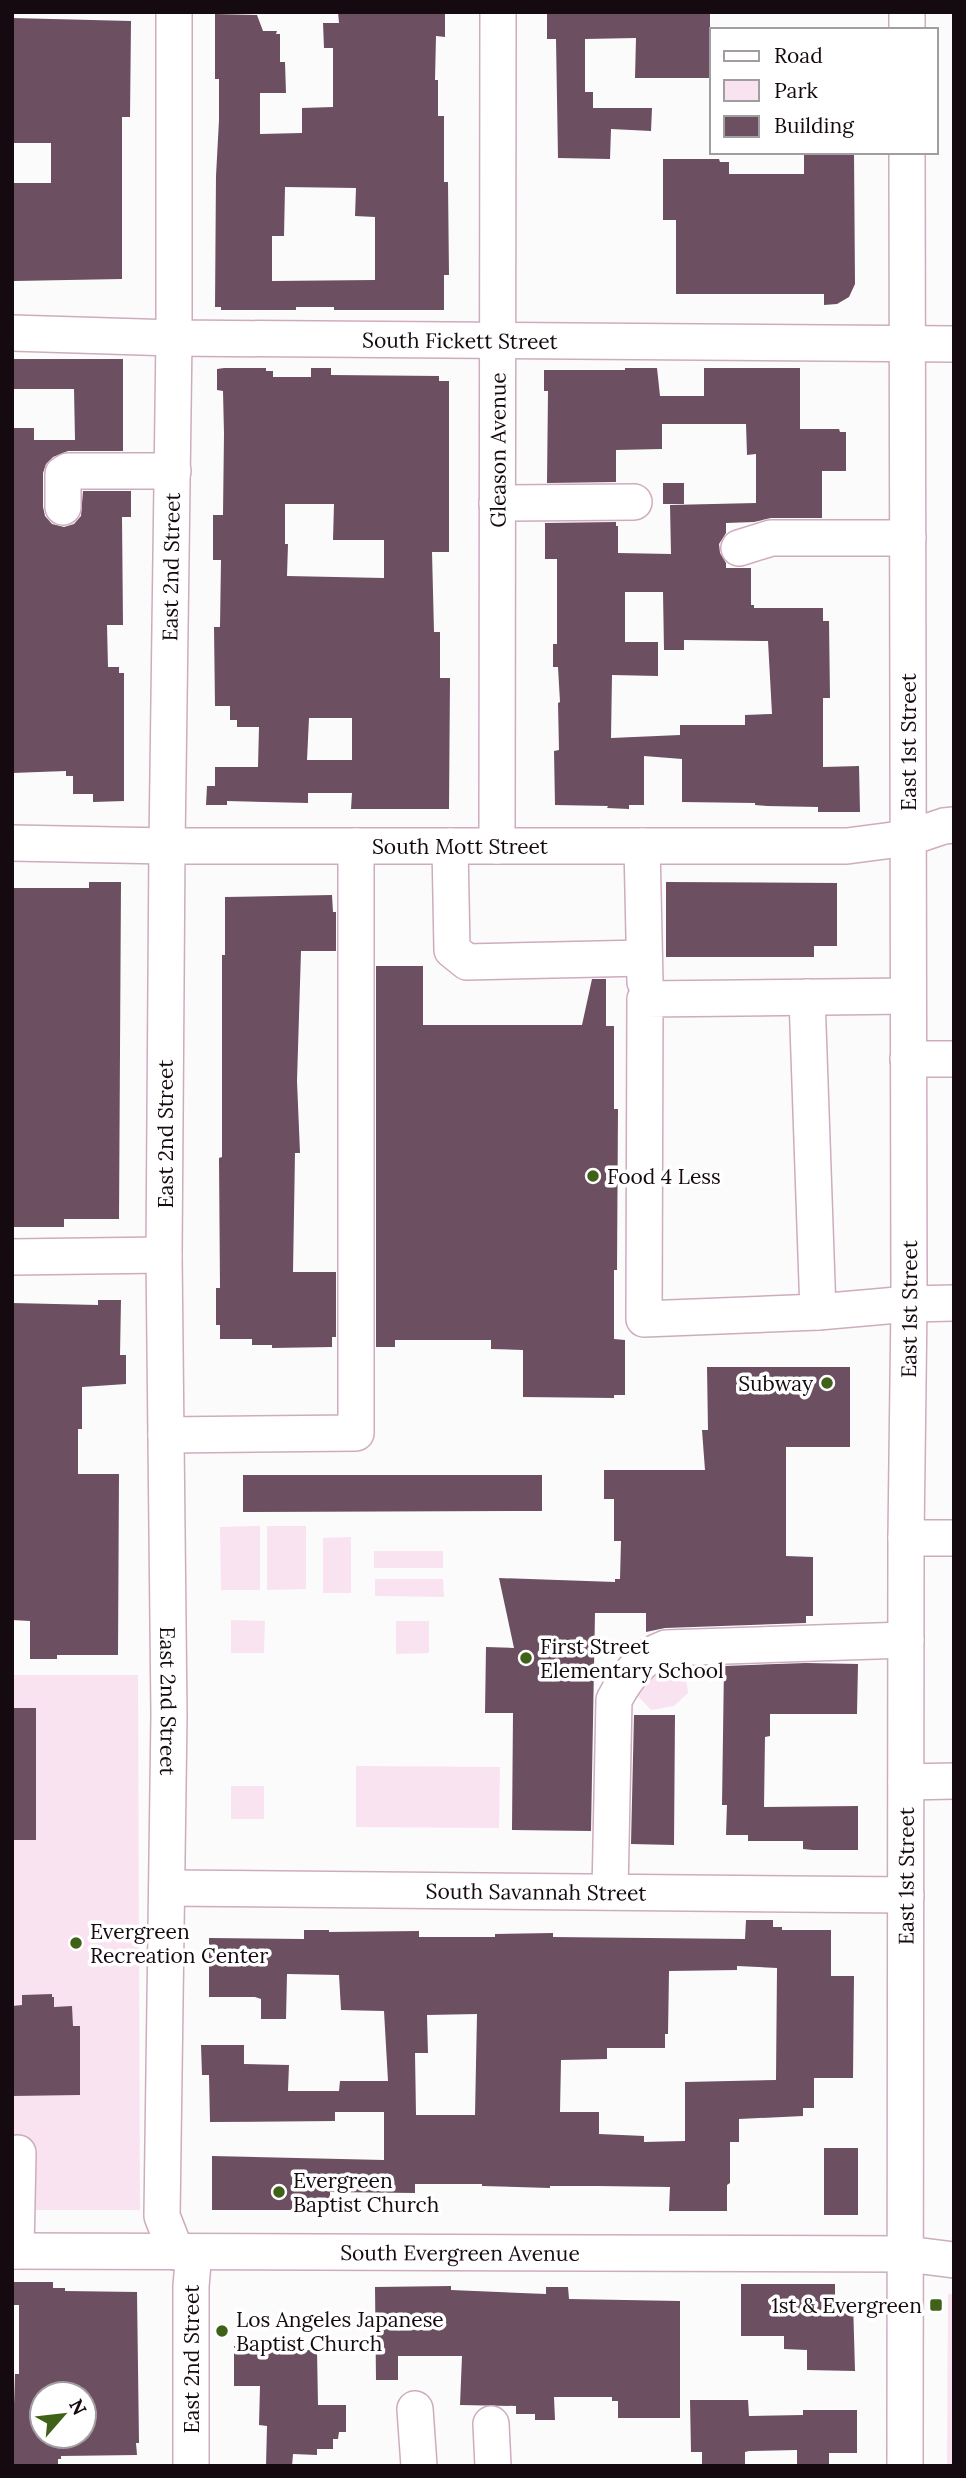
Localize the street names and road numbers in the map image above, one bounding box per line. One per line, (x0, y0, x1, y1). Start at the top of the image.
street label: South Fickett Street (362, 326, 559, 354)
street label: Gleason Avenue (484, 372, 511, 528)
street label: East 2nd Street (156, 491, 186, 642)
street label: East 1st Street (895, 672, 922, 811)
street label: South Mott Street (372, 833, 549, 860)
street label: East 2nd Street (152, 1059, 179, 1208)
street label: East 1st Street (895, 1239, 923, 1378)
street label: East 2nd Street (155, 1626, 183, 1776)
street label: East 1st Street (892, 1806, 919, 1945)
street label: South Savannah Street (425, 1877, 647, 1906)
street label: South Evergreen Avenue (340, 2239, 580, 2266)
street label: East 2nd Street (178, 2284, 205, 2434)

